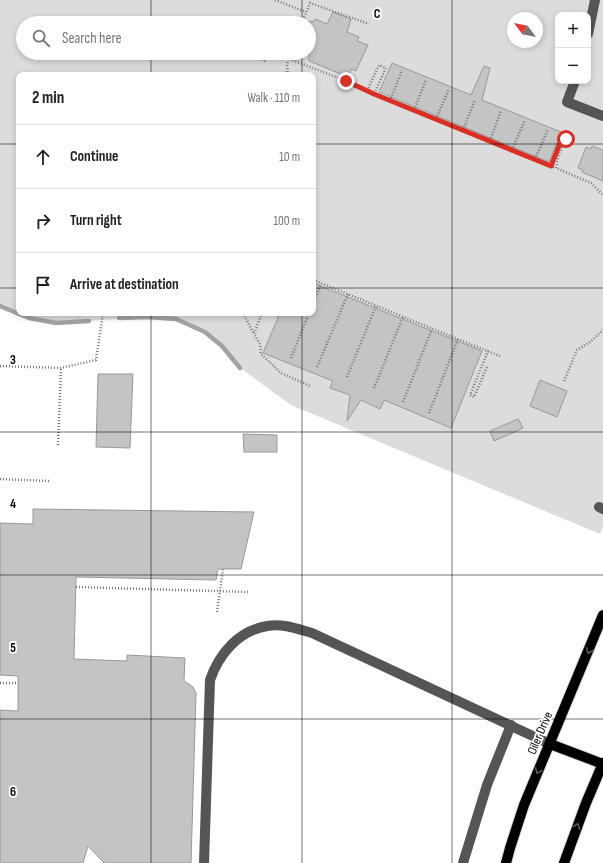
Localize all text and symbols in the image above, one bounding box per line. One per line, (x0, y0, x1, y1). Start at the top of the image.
text: C (374, 6, 381, 22)
north arrow (507, 12, 543, 48)
map controls (555, 12, 591, 84)
button: + (555, 12, 591, 48)
search box (16, 16, 316, 60)
icon: search (30, 27, 52, 49)
text: Search here (62, 29, 122, 48)
button: − (555, 48, 591, 84)
route end (337, 72, 355, 90)
text: 2 min (32, 88, 64, 108)
text: Walk · 110 m (247, 90, 300, 106)
route start (557, 130, 575, 148)
icon: ahead (32, 146, 54, 168)
text: Continue (70, 147, 119, 166)
text: 10 m (279, 149, 300, 165)
icon: right (32, 210, 54, 232)
text: Turn right (70, 211, 122, 230)
text: 100 m (273, 213, 300, 229)
icon: arrive (32, 274, 54, 296)
text: Arrive at destination (70, 275, 179, 294)
text: 3 (10, 352, 16, 368)
text: 4 (10, 496, 16, 512)
text: 5 (10, 640, 16, 656)
one-way arrow (585, 648, 593, 655)
street label: Oiler Drive (524, 709, 556, 757)
one-way arrow (535, 768, 543, 775)
text: 6 (10, 784, 16, 800)
one-way arrow (572, 823, 580, 830)

